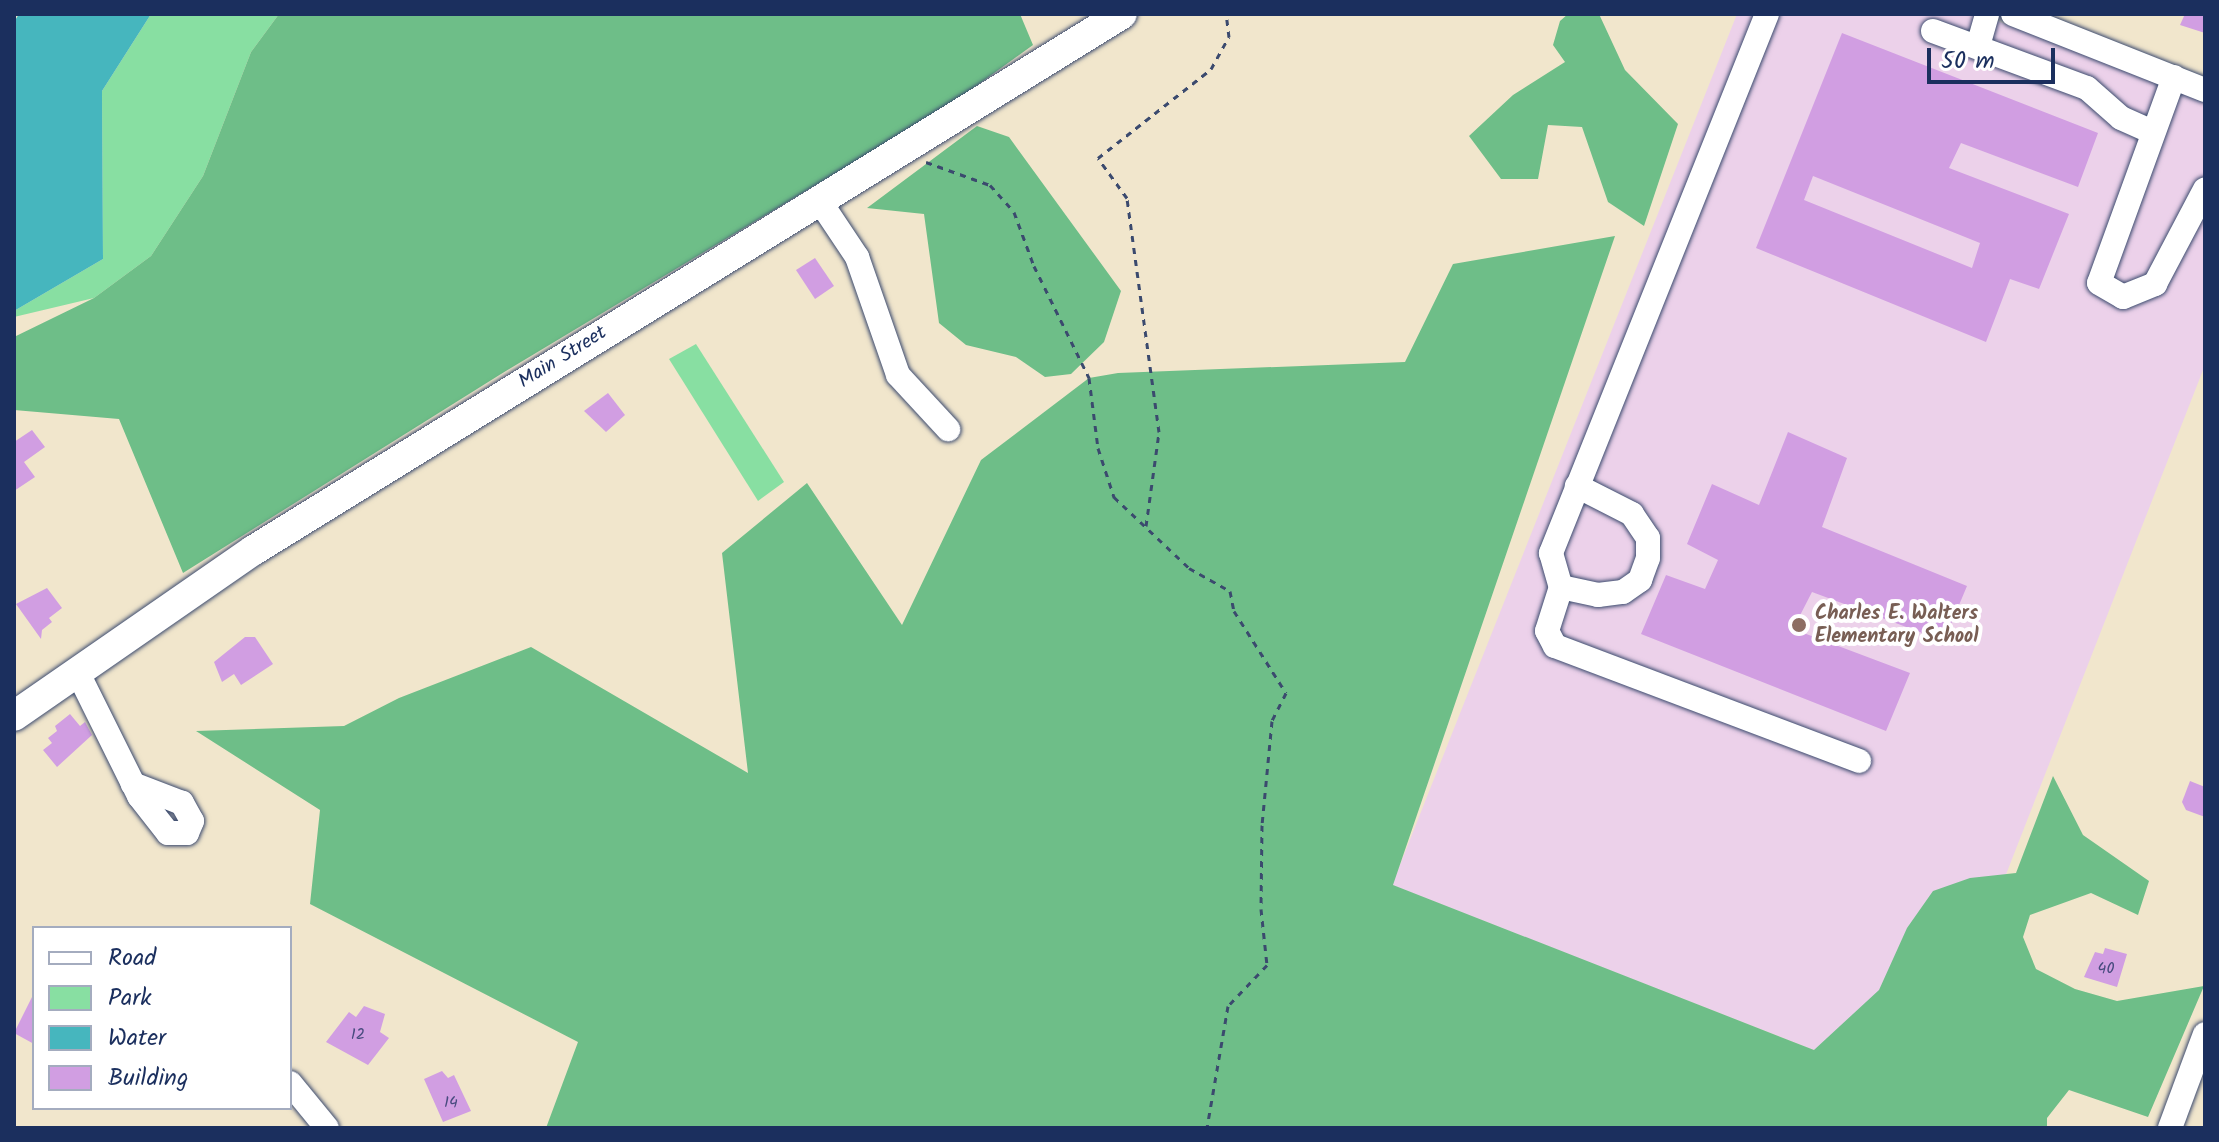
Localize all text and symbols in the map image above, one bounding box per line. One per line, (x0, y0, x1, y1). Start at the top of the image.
scale bar (1931, 32, 2059, 82)
text: 50 m (1941, 42, 1995, 81)
street label: Main Street (515, 322, 611, 394)
place label: Charles E. Walters Elementary School (1815, 602, 1979, 649)
marker: Charles E. Walters Elementary School (1790, 616, 1808, 634)
legend (32, 926, 292, 1110)
text: Road (108, 939, 156, 978)
house number: 40 (2098, 959, 2114, 979)
text: Park (108, 979, 152, 1018)
text: Water (108, 1019, 166, 1058)
house number: 12 (351, 1025, 365, 1045)
text: Building (108, 1059, 188, 1098)
house number: 14 (444, 1093, 458, 1113)

